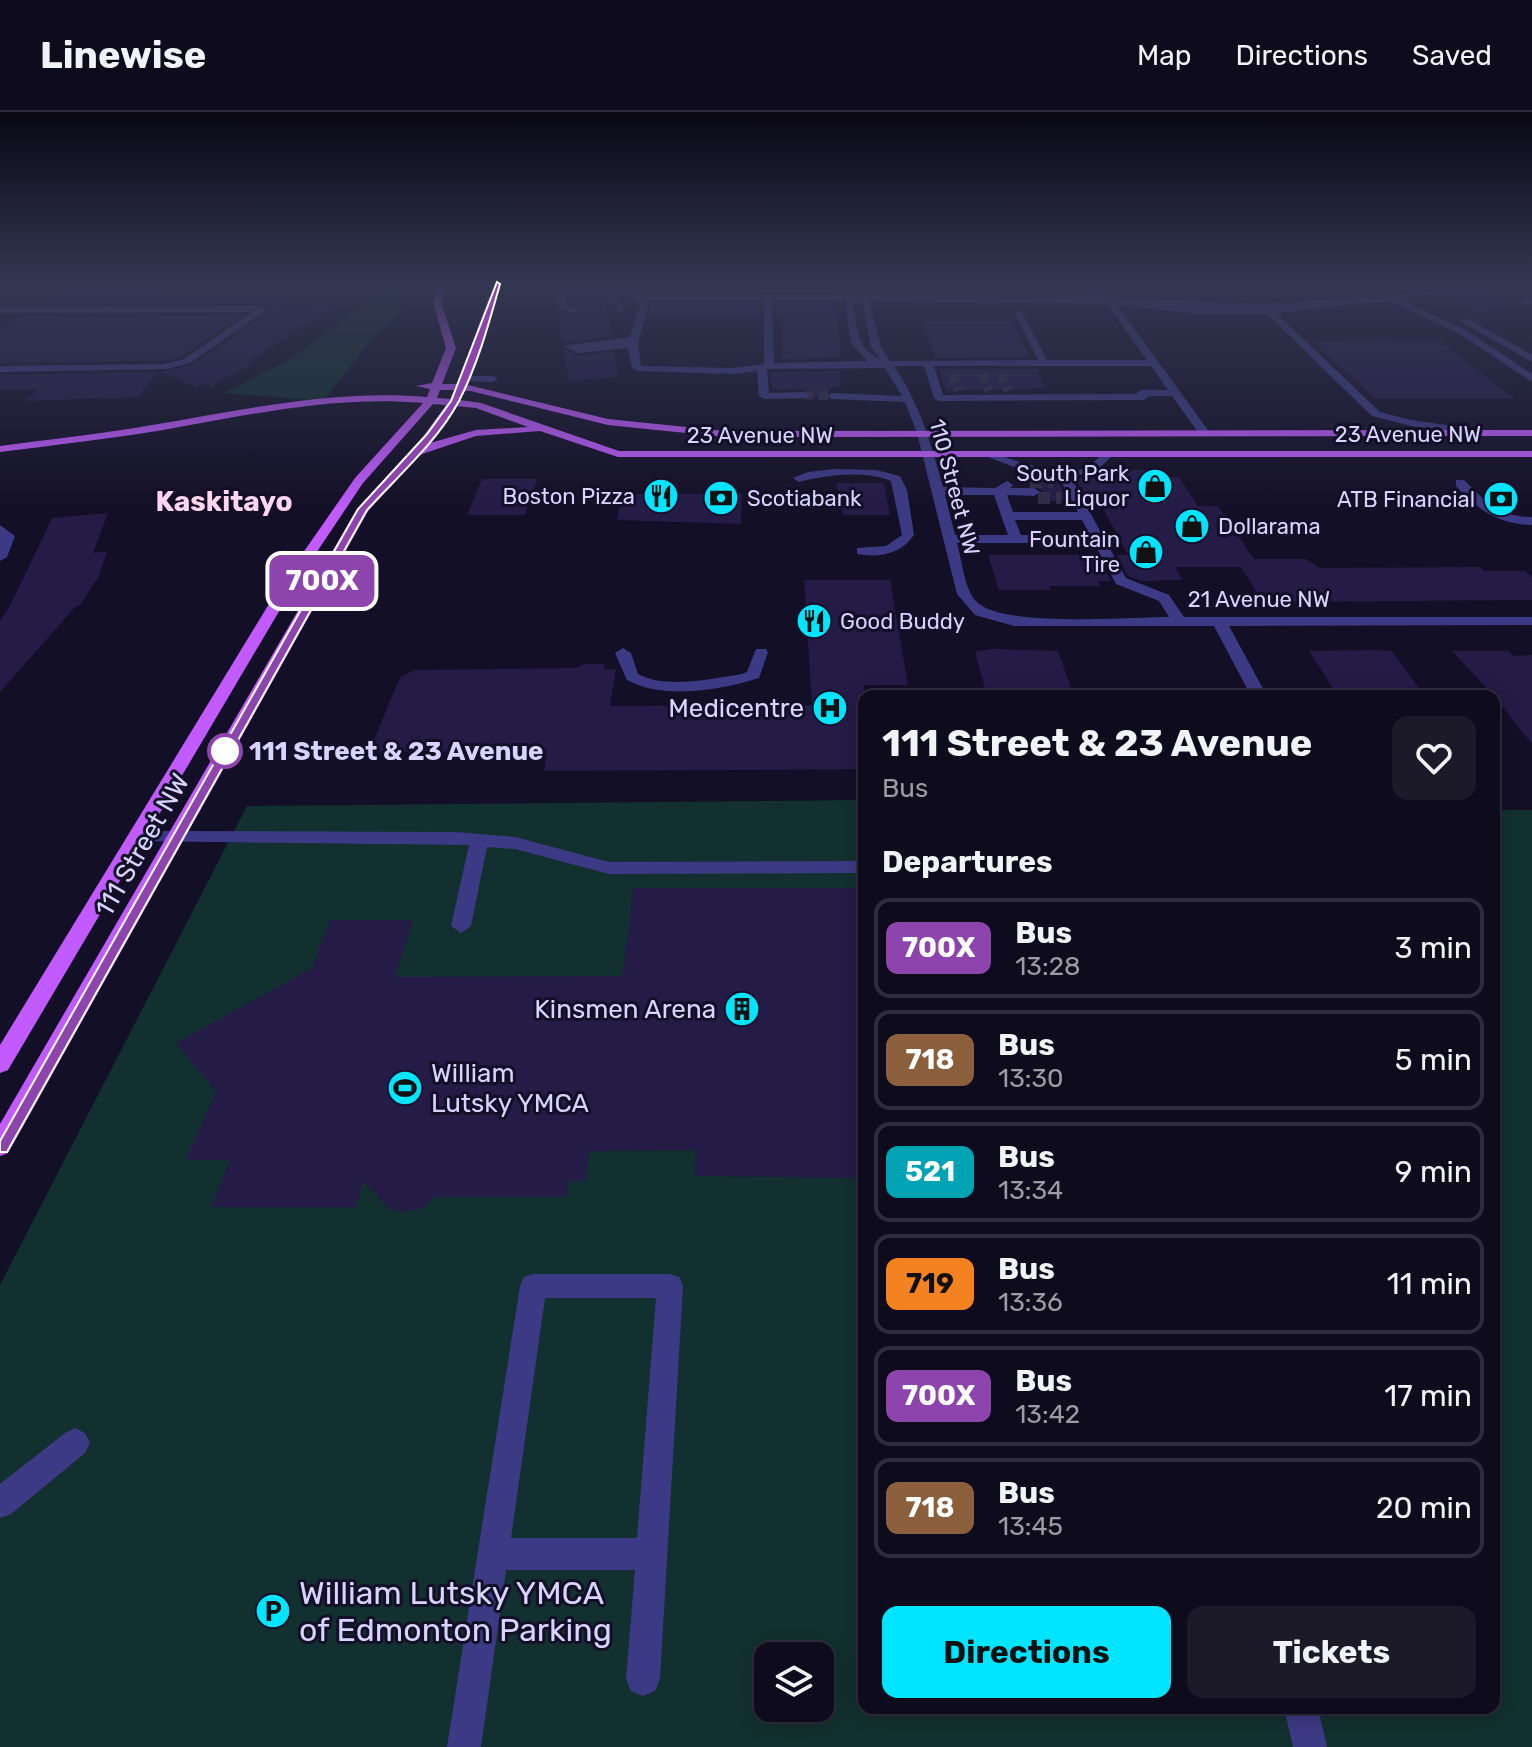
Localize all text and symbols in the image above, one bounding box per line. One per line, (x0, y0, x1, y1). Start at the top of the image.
text: Linewise (40, 32, 206, 78)
text: Map (1137, 39, 1191, 72)
text: Directions (1235, 39, 1368, 72)
text: Saved (1412, 39, 1492, 72)
street label: 110 Street NW (923, 416, 986, 558)
street label: 23 Avenue NW (1335, 421, 1481, 448)
street label: 23 Avenue NW (687, 422, 833, 449)
place label: South Park Liquor (1016, 460, 1130, 512)
shop icon: South Park Liquor (1136, 467, 1174, 505)
restaurant icon: Boston Pizza (642, 477, 680, 515)
bank icon: Scotiabank (702, 479, 740, 517)
bank icon: ATB Financial (1482, 480, 1520, 518)
place label: Boston Pizza (503, 483, 635, 510)
district label: Kaskitayo (155, 485, 293, 518)
place label: Scotiabank (747, 485, 862, 512)
place label: ATB Financial (1337, 486, 1475, 513)
shop icon: Dollarama (1173, 507, 1211, 545)
place label: Dollarama (1218, 513, 1321, 540)
place label: Fountain Tire (1029, 526, 1120, 578)
shop icon: Fountain Tire (1127, 533, 1165, 571)
line badge: 700X (266, 555, 378, 607)
text: 700X (285, 564, 359, 597)
street label: 21 Avenue NW (1188, 586, 1330, 613)
restaurant icon: Good Buddy (795, 602, 833, 640)
place label: Good Buddy (840, 608, 965, 635)
hospital icon: Medicentre (811, 689, 849, 727)
place label: Medicentre (668, 693, 804, 724)
button: heart (1392, 716, 1476, 800)
text: 111 Street & 23 Avenue (882, 720, 1312, 766)
marker: 111 Street & 23 Avenue (208, 734, 242, 768)
place label: 111 Street & 23 Avenue (249, 736, 544, 767)
street label: 111 Street NW (89, 768, 196, 922)
text: Bus (882, 773, 928, 804)
text: Departures (882, 844, 1053, 880)
text: Bus (1015, 915, 1072, 951)
text: 3 min (1395, 930, 1472, 966)
text: 700X (902, 931, 975, 964)
text: 13:28 (1015, 951, 1080, 982)
building icon: Kinsmen Arena (723, 990, 761, 1028)
place label: Kinsmen Arena (534, 994, 716, 1025)
text: Bus (998, 1027, 1055, 1063)
text: 5 min (1395, 1042, 1472, 1078)
text: 718 (906, 1043, 954, 1076)
place label: William Lutsky YMCA (431, 1058, 589, 1119)
text: 13:30 (998, 1063, 1064, 1094)
sports icon: William Lutsky YMCA (386, 1069, 424, 1107)
text: Bus (998, 1139, 1055, 1175)
text: 9 min (1395, 1154, 1472, 1190)
text: 521 (905, 1155, 955, 1188)
text: 13:34 (998, 1175, 1063, 1206)
text: Bus (998, 1251, 1055, 1287)
text: 11 min (1387, 1266, 1472, 1302)
text: 719 (906, 1267, 954, 1300)
text: 13:36 (998, 1287, 1063, 1318)
text: Bus (1015, 1363, 1072, 1399)
text: 17 min (1384, 1378, 1472, 1414)
text: 700X (902, 1379, 975, 1412)
text: 13:42 (1015, 1399, 1080, 1430)
text: Bus (998, 1475, 1055, 1511)
text: 20 min (1376, 1490, 1472, 1526)
text: 718 (906, 1491, 954, 1524)
text: 13:45 (998, 1511, 1063, 1542)
place label: William Lutsky YMCA of Edmonton Parking (299, 1574, 612, 1649)
parking icon: William Lutsky YMCA of Edmonton Parking (254, 1592, 292, 1630)
button: Directions (882, 1606, 1171, 1698)
button: Tickets (1187, 1606, 1476, 1698)
map controls (754, 1642, 834, 1722)
button: layers (754, 1642, 834, 1722)

